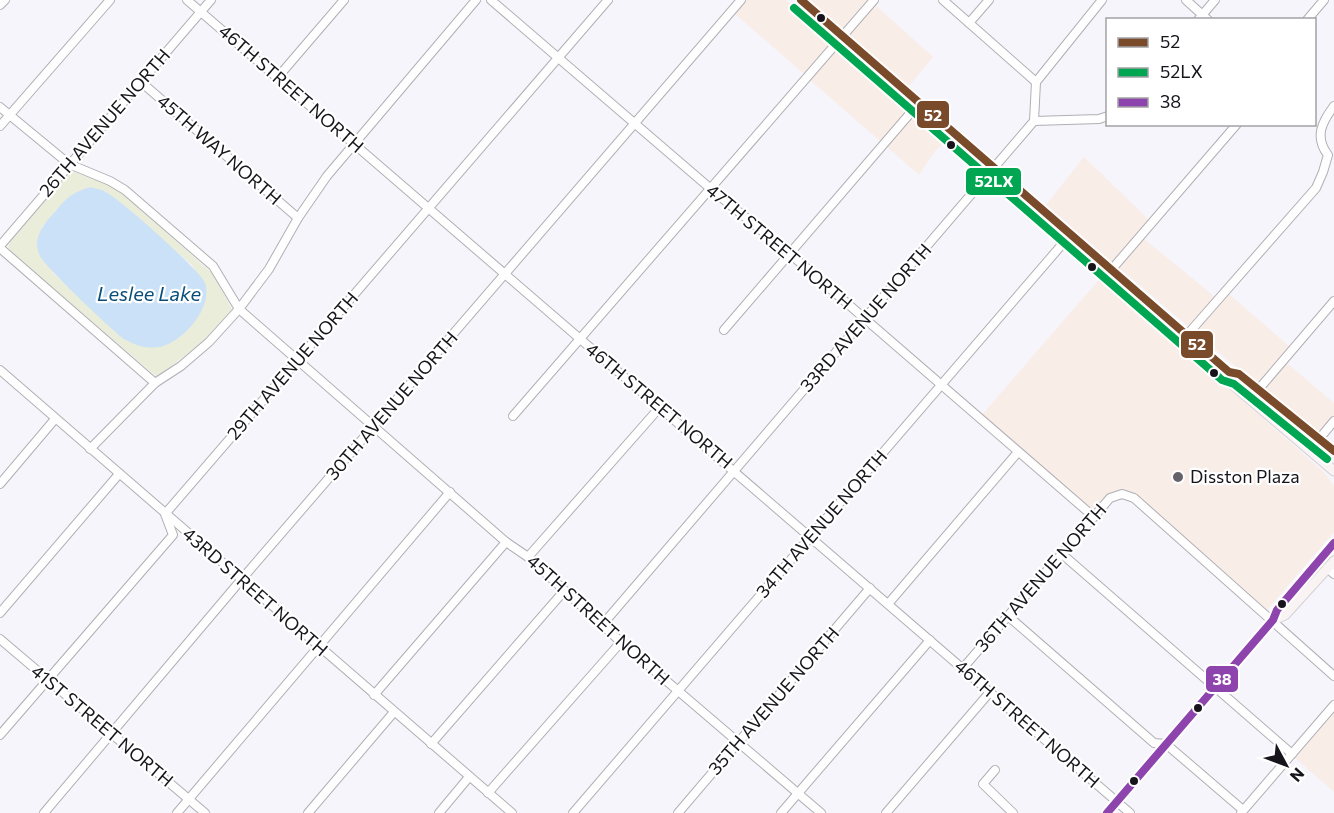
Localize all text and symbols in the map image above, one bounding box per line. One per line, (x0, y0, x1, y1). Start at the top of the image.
unlabelled marker (815, 12, 827, 24)
legend (1106, 18, 1316, 126)
street label: 46TH STREET NORTH (215, 19, 369, 157)
text: 52 (1160, 30, 1180, 52)
street label: 26TH AVENUE NORTH (34, 44, 174, 201)
text: 52LX (1160, 60, 1203, 82)
street label: 45TH WAY NORTH (153, 89, 286, 209)
text: 38 (1160, 90, 1181, 112)
line badge: 52 (916, 100, 950, 129)
text: 52 (924, 105, 942, 124)
unlabelled marker (945, 139, 957, 151)
line badge: 52LX (965, 167, 1022, 196)
text: 52LX (974, 171, 1014, 190)
street label: 47TH STREET NORTH (702, 179, 857, 314)
street label: 33RD AVENUE NORTH (795, 239, 936, 396)
unlabelled marker (1086, 261, 1098, 273)
water label: Leslee Lake (97, 281, 201, 305)
street label: 29TH AVENUE NORTH (222, 287, 362, 444)
street label: 30TH AVENUE NORTH (321, 326, 462, 484)
line badge: 52 (1180, 330, 1214, 359)
text: 52 (1188, 334, 1206, 353)
street label: 46TH STREET NORTH (582, 337, 738, 473)
unlabelled marker (1208, 367, 1220, 379)
street label: 34TH AVENUE NORTH (751, 445, 891, 602)
place label: Disston Plaza (1190, 465, 1300, 487)
marker: Disston Plaza (1171, 470, 1185, 484)
street label: 36TH AVENUE NORTH (970, 499, 1111, 656)
street label: 43RD STREET NORTH (179, 522, 333, 660)
street label: 45TH STREET NORTH (523, 549, 675, 689)
unlabelled marker (1276, 598, 1288, 610)
street label: 35TH AVENUE NORTH (703, 622, 843, 779)
street label: 46TH STREET NORTH (951, 654, 1105, 792)
street label: 41ST STREET NORTH (27, 659, 178, 791)
line badge: 38 (1205, 665, 1239, 693)
text: 38 (1212, 669, 1232, 688)
unlabelled marker (1192, 702, 1204, 714)
north arrow (1256, 735, 1316, 795)
text: N (1287, 764, 1309, 786)
unlabelled marker (1128, 775, 1140, 787)

